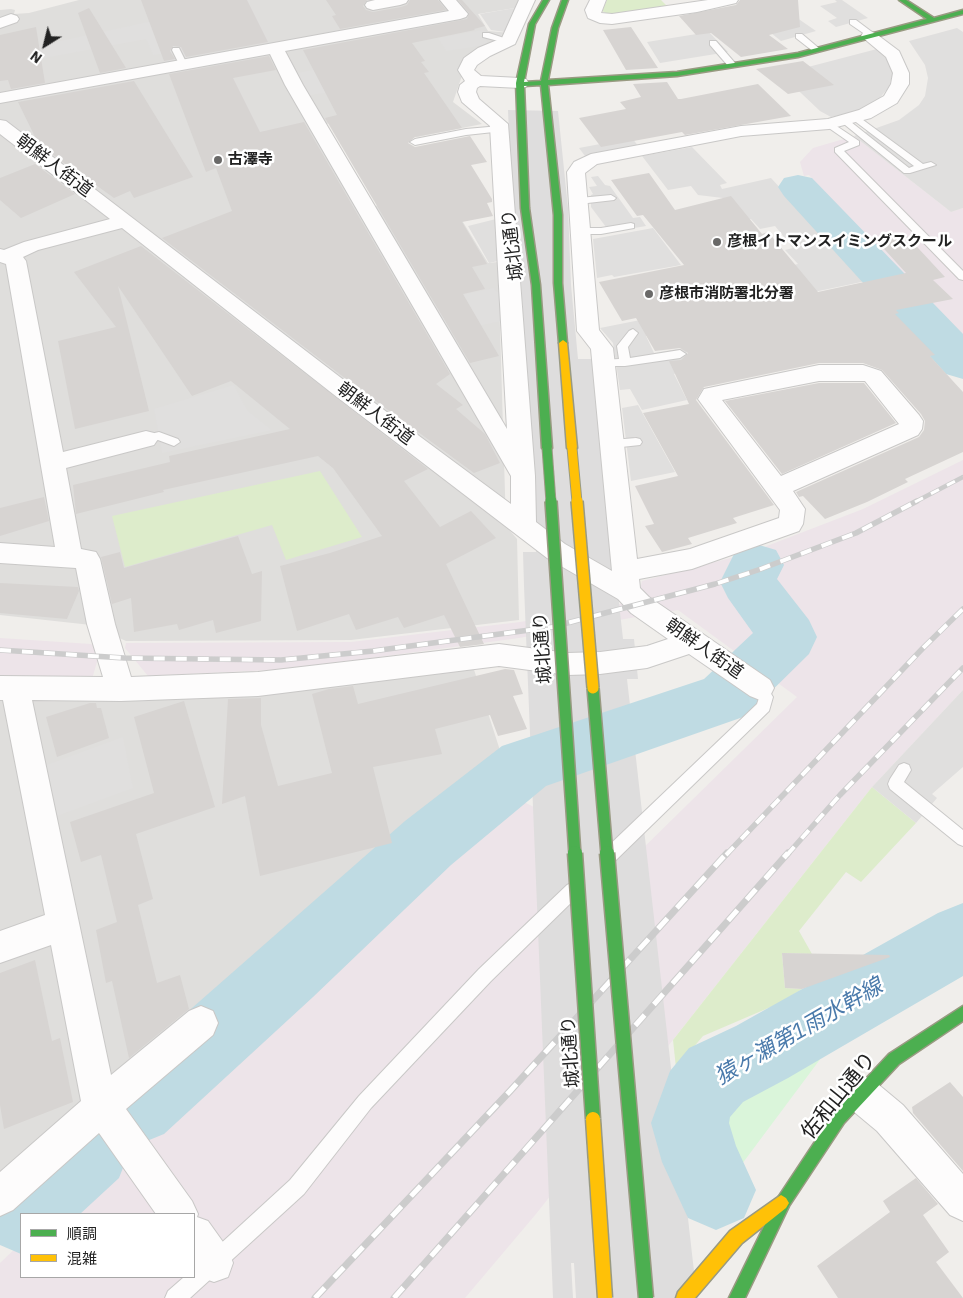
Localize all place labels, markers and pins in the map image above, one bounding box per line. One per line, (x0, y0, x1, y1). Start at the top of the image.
place label: 古澤寺 (228, 151, 273, 169)
marker: 古澤寺 (212, 154, 224, 166)
place label: 彦根イトマンスイミングスクール (727, 233, 952, 251)
marker: 彦根イトマンスイミングスクール (711, 236, 723, 248)
place label: 彦根市消防署北分署 (659, 285, 794, 303)
marker: 彦根市消防署北分署 (643, 288, 655, 300)

